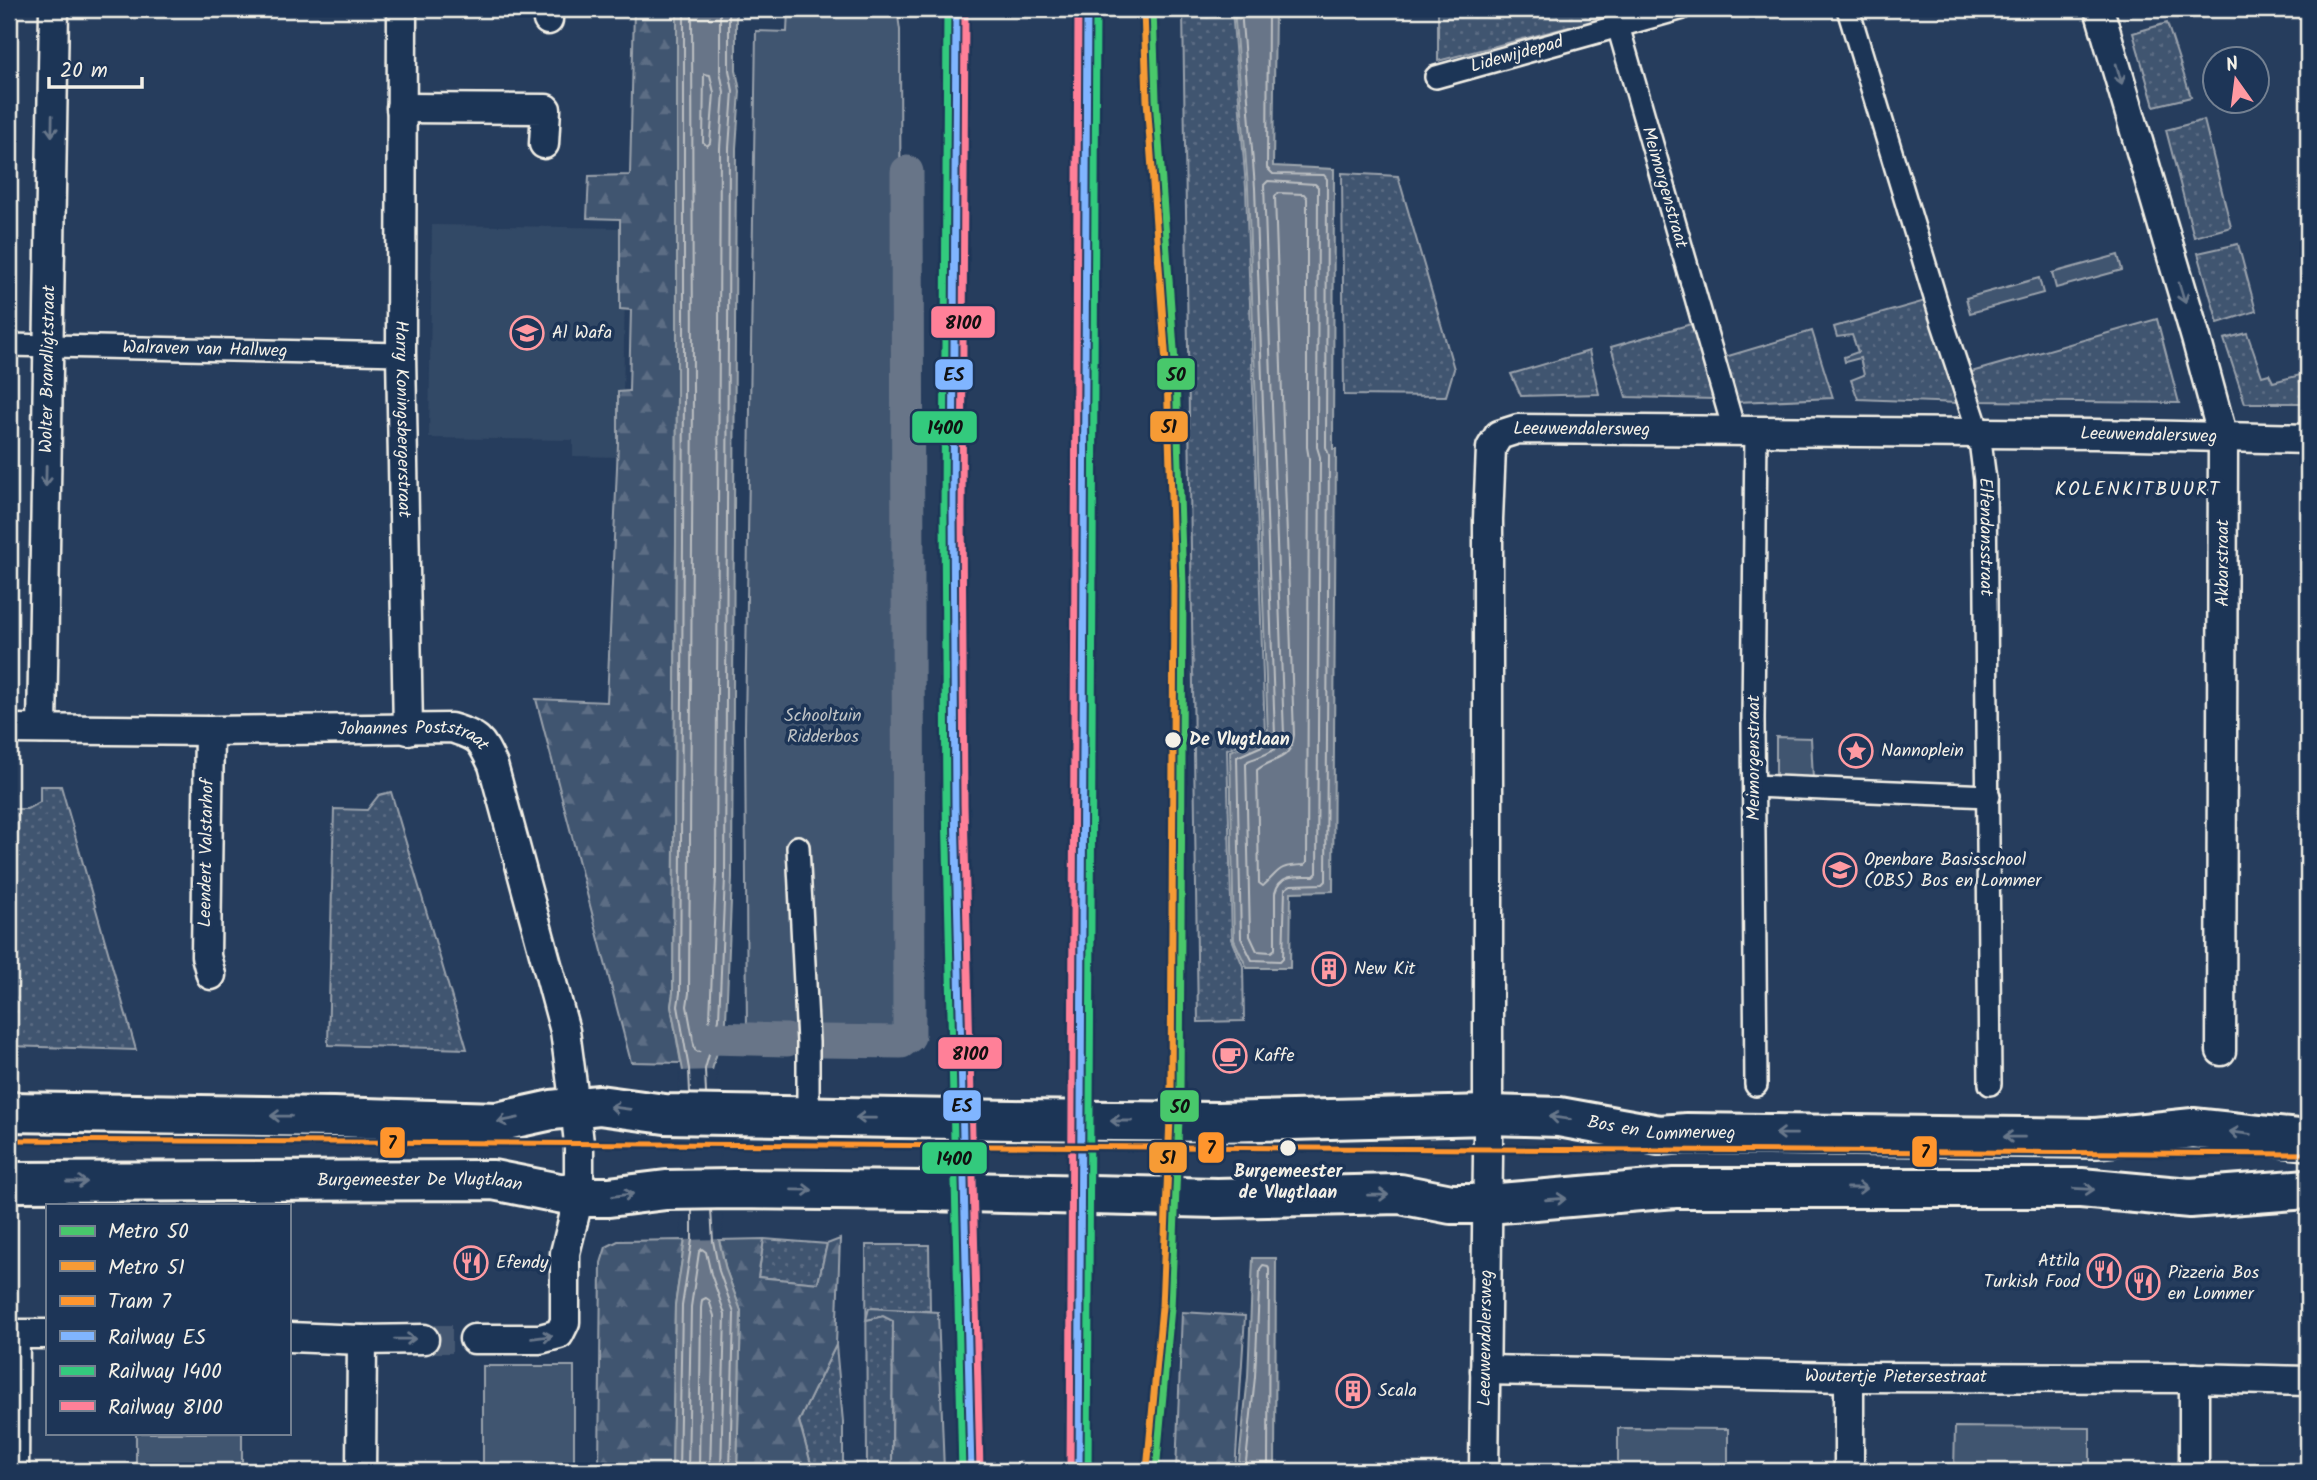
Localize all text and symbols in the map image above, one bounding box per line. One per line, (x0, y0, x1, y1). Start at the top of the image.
street label: Lidewijdepad (1467, 27, 1568, 81)
scale bar (49, 46, 142, 90)
north arrow (2202, 46, 2272, 116)
text: N (2223, 49, 2242, 81)
text: 20 m (60, 55, 108, 88)
one-way arrow (2113, 63, 2126, 85)
one-way arrow (45, 114, 59, 137)
street label: Meimorgenstraat (1633, 123, 1696, 253)
one-way arrow (2177, 281, 2190, 303)
street label: Wolter Brandligtstraat (32, 284, 64, 453)
line badge: 8100 (930, 305, 996, 339)
text: 8100 (945, 309, 981, 339)
school or university icon: Al Wafa (508, 314, 546, 352)
place label: Al Wafa (552, 319, 612, 348)
street label: Harry Koningsbergerstraat (386, 320, 419, 519)
street label: Walraven van Hallweg (122, 333, 288, 366)
line badge: 50 (1156, 357, 1196, 391)
line badge: ES (934, 358, 974, 391)
text: ES (944, 361, 965, 391)
text: 50 (1165, 361, 1186, 391)
line badge: 1400 (911, 410, 978, 444)
line badge: 51 (1149, 410, 1189, 443)
text: 51 (1160, 413, 1177, 443)
text: 1400 (927, 414, 963, 444)
street label: Leeuwendalersweg (1513, 414, 1650, 445)
street label: Leeuwendalersweg (2080, 419, 2217, 451)
one-way arrow (39, 464, 53, 487)
district label: KOLENKITBUURT (2055, 475, 2221, 505)
street label: Elfendansstraat (1970, 477, 2000, 597)
street label: Akbarstraat (2209, 518, 2238, 607)
street label: Meimorgenstraat (1740, 694, 1769, 821)
park label: Schooltuin Ridderbos (784, 702, 862, 752)
street label: Johannes Poststraat (338, 713, 498, 757)
place label: De Vlugtlaan (1189, 726, 1290, 755)
marker: De Vlugtlaan (1163, 730, 1183, 750)
place icon: Nannoplein (1837, 732, 1875, 770)
place label: Nannoplein (1881, 737, 1964, 766)
street label: Leendert Valstarhof (191, 776, 223, 928)
place label: Openbare Basisschool (OBS) Bos en Lommer (1864, 846, 2042, 896)
school or university icon: Openbare Basisschool (OBS) Bos en Lommer (1821, 851, 1859, 889)
building icon: New Kit (1310, 950, 1348, 988)
place label: New Kit (1354, 955, 1417, 984)
line badge: 8100 (937, 1036, 1003, 1070)
cafe icon: Kaffe (1211, 1037, 1249, 1075)
text: 8100 (952, 1040, 988, 1070)
place label: Kaffe (1254, 1042, 1295, 1071)
line badge: ES (942, 1089, 982, 1122)
line badge: 50 (1159, 1089, 1200, 1123)
text: ES (952, 1092, 973, 1122)
text: 50 (1169, 1093, 1190, 1123)
one-way arrow (609, 1101, 632, 1114)
street label: Bos en Lommerweg (1585, 1108, 1736, 1150)
one-way arrow (269, 1109, 292, 1123)
one-way arrow (855, 1111, 878, 1124)
one-way arrow (1550, 1111, 1572, 1124)
one-way arrow (497, 1113, 520, 1127)
one-way arrow (1110, 1114, 1133, 1128)
line badge: 7 (379, 1126, 406, 1159)
one-way arrow (1775, 1127, 1798, 1141)
one-way arrow (2230, 1127, 2252, 1140)
text: 7 (388, 1129, 398, 1159)
one-way arrow (2003, 1130, 2026, 1144)
line badge: 7 (1197, 1131, 1225, 1164)
text: 7 (1207, 1134, 1217, 1164)
line badge: 7 (1911, 1135, 1938, 1168)
marker: Burgemeester de Vlugtlaan (1278, 1138, 1298, 1158)
text: 7 (1921, 1138, 1931, 1168)
line badge: 1400 (921, 1141, 988, 1175)
line badge: 51 (1148, 1141, 1188, 1174)
text: 51 (1159, 1144, 1176, 1174)
text: 1400 (936, 1145, 972, 1175)
place label: Burgemeester de Vlugtlaan (1234, 1158, 1344, 1208)
street label: Burgemeester De Vlugtlaan (317, 1166, 525, 1200)
one-way arrow (65, 1175, 88, 1189)
one-way arrow (1845, 1181, 1868, 1195)
one-way arrow (790, 1183, 813, 1197)
one-way arrow (2072, 1183, 2095, 1196)
one-way arrow (1366, 1188, 1389, 1201)
one-way arrow (611, 1189, 633, 1202)
one-way arrow (1544, 1192, 1567, 1205)
legend (46, 1204, 290, 1434)
text: Metro 50 (108, 1216, 189, 1249)
restaurant icon: Efendy (452, 1244, 490, 1282)
place label: Attila Turkish Food (1984, 1247, 2081, 1297)
place label: Efendy (496, 1249, 549, 1278)
text: Metro 51 (108, 1252, 185, 1285)
restaurant icon: Attila Turkish Food (2085, 1252, 2123, 1290)
place label: Pizzeria Bos en Lommer (2168, 1259, 2260, 1309)
restaurant icon: Pizzeria Bos en Lommer (2124, 1264, 2162, 1302)
street label: Leeuwendalersweg (1470, 1269, 1501, 1407)
text: Tram 7 (108, 1286, 172, 1319)
text: Railway ES (108, 1322, 206, 1355)
one-way arrow (530, 1330, 553, 1343)
one-way arrow (393, 1333, 416, 1346)
text: Railway 1400 (108, 1356, 222, 1389)
street label: Woutertje Pietersestraat (1804, 1362, 1988, 1392)
building icon: Scala (1334, 1372, 1372, 1410)
place label: Scala (1378, 1377, 1417, 1406)
text: Railway 8100 (108, 1392, 223, 1425)

